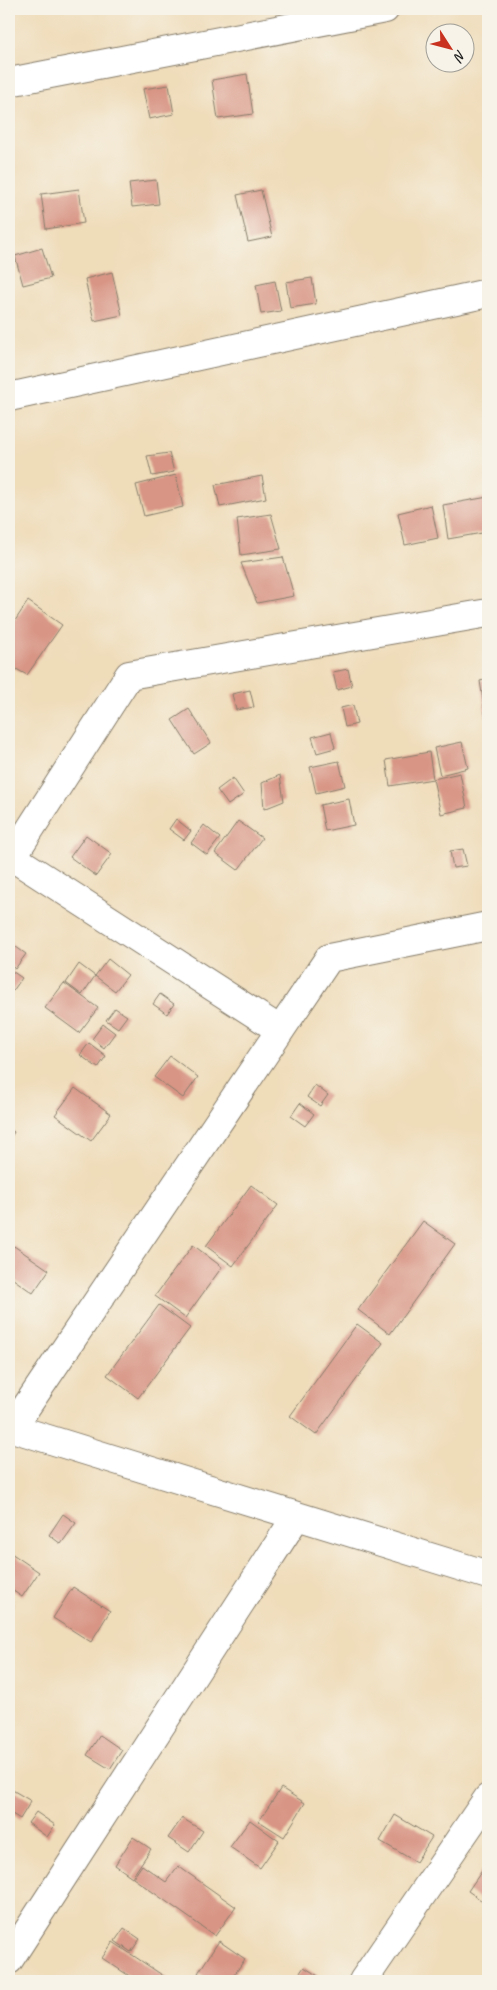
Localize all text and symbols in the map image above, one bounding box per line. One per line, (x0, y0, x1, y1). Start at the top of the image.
north arrow (424, 22, 474, 72)
text: N (449, 47, 470, 66)

